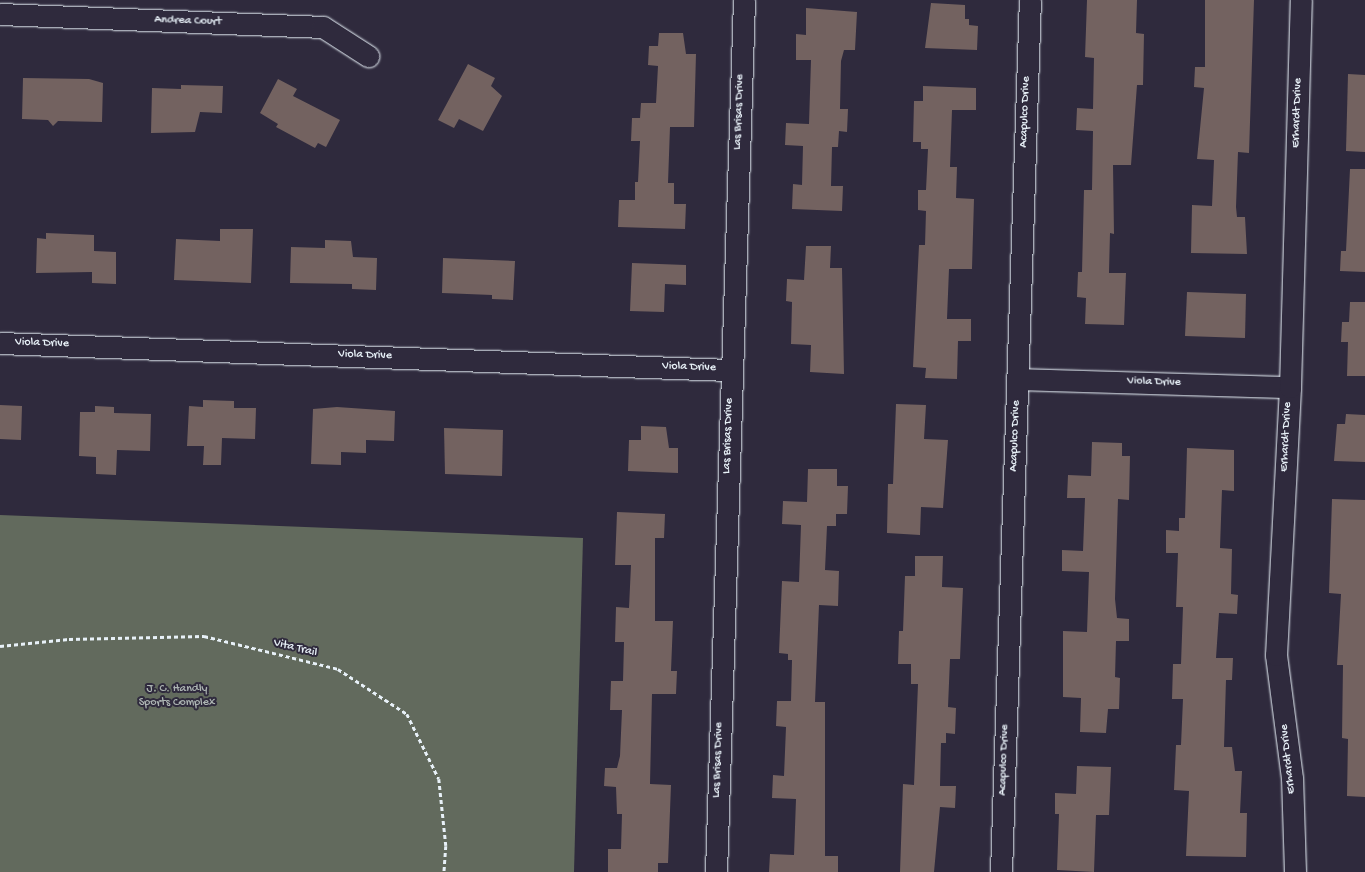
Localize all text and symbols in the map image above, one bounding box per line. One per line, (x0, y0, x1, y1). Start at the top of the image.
street label: Andrea Court (154, 14, 222, 30)
street label: Las Brisas Drive (731, 74, 749, 150)
street label: Acapulco Drive (1018, 76, 1034, 148)
street label: Erhardt Drive (1290, 78, 1306, 148)
street label: Viola Drive (15, 336, 69, 352)
street label: Viola Drive (338, 348, 392, 364)
street label: Viola Drive (662, 360, 716, 376)
street label: Viola Drive (1127, 375, 1181, 391)
street label: Las Brisas Drive (720, 398, 738, 474)
street label: Acapulco Drive (1008, 400, 1024, 472)
street label: Erhardt Drive (1278, 402, 1296, 472)
street label: Vita Trail (272, 637, 318, 661)
park label: J. C. Handly Sports Complex (139, 683, 215, 711)
street label: Las Brisas Drive (710, 722, 728, 798)
street label: Erhardt Drive (1278, 723, 1300, 795)
street label: Acapulco Drive (997, 724, 1013, 796)

